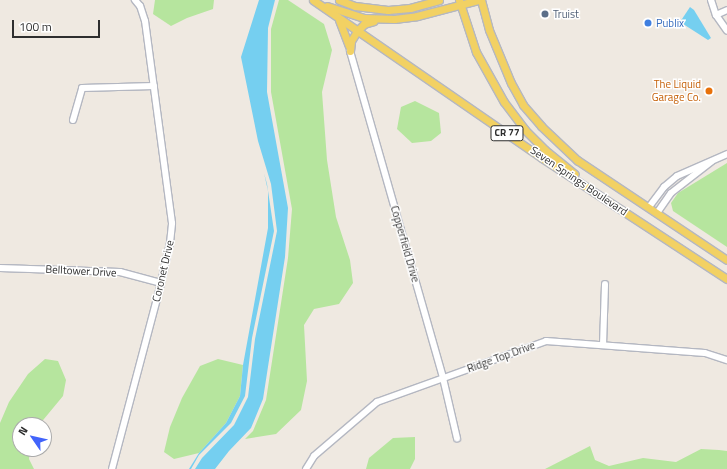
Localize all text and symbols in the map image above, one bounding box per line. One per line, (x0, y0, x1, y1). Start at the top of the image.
place label: Truist (553, 7, 579, 21)
marker: Truist (540, 9, 550, 19)
scale bar (14, 12, 102, 38)
place label: Publix (656, 16, 684, 30)
text: 100 m (19, 17, 52, 36)
marker: Publix (643, 18, 653, 28)
place label: The Liquid Garage Co. (652, 78, 701, 104)
marker: The Liquid Garage Co. (704, 86, 714, 96)
road number: CR 77 (490, 125, 524, 141)
street label: Seven Springs Boulevard (528, 144, 630, 218)
street label: Copperfield Drive (388, 204, 422, 284)
street label: Coronet Drive (149, 239, 177, 303)
street label: Belltower Drive (45, 263, 117, 279)
street label: Ridge Top Drive (465, 339, 537, 375)
north arrow (12, 417, 52, 457)
text: N (14, 423, 32, 438)

